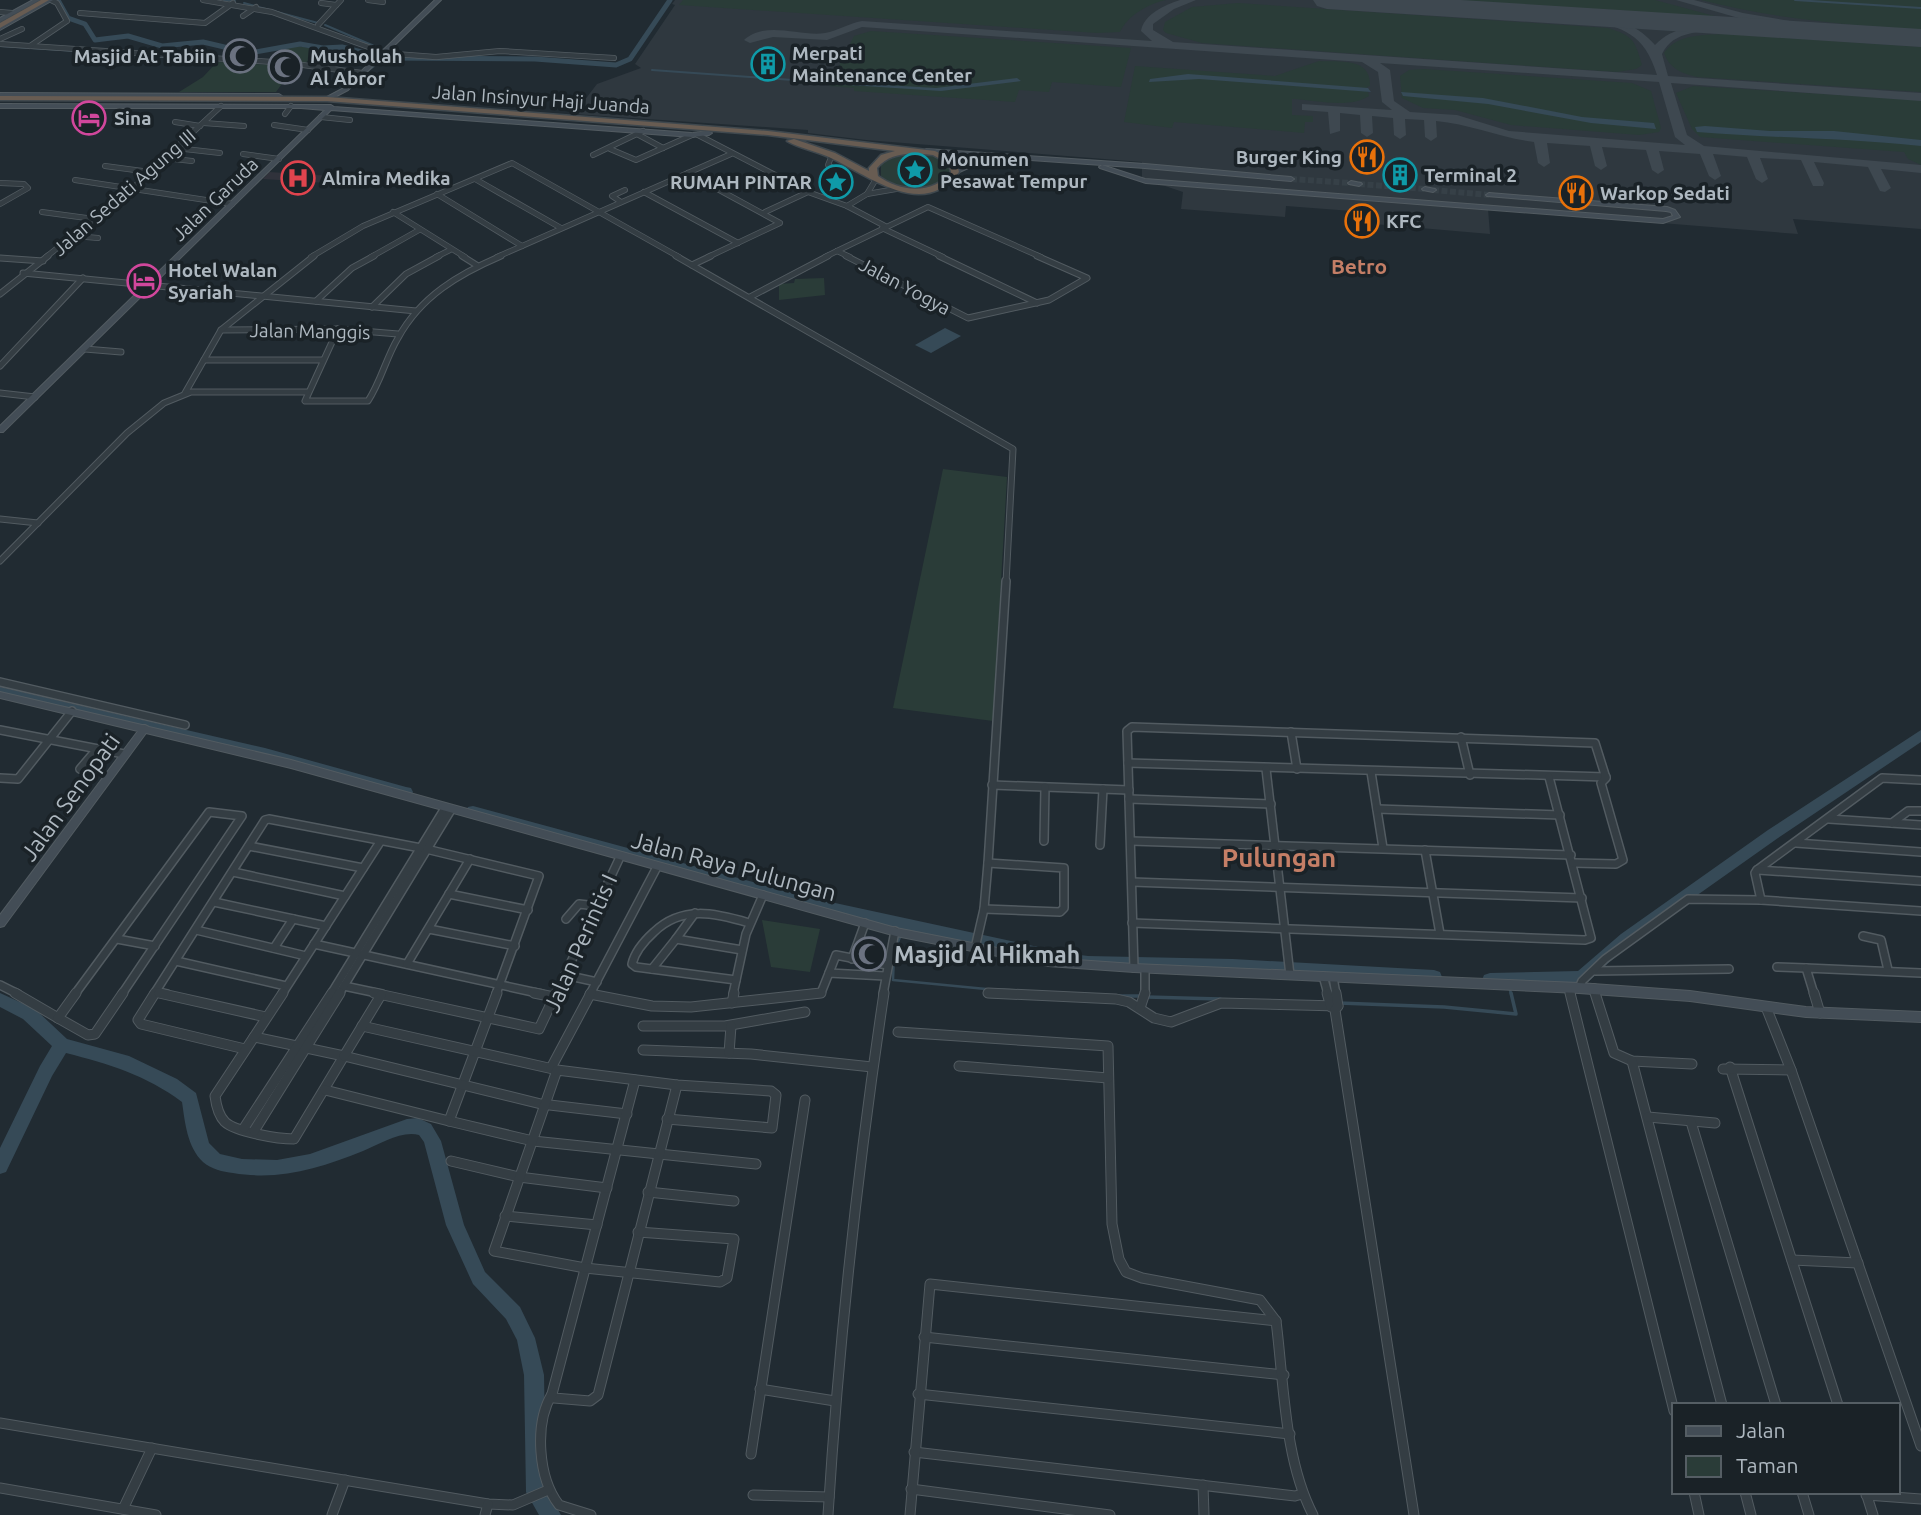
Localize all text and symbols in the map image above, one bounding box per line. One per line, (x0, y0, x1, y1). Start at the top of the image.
mosque icon: Masjid At Tabiin (221, 37, 259, 75)
place label: Merpati Maintenance Center (792, 42, 972, 86)
place label: Masjid At Tabiin (74, 45, 216, 67)
place label: Mushollah Al Abror (310, 45, 403, 89)
building icon: Merpati Maintenance Center (749, 45, 787, 83)
mosque icon: Mushollah Al Abror (266, 48, 304, 86)
street label: Jalan Insinyur Haji Juanda (431, 80, 651, 118)
hotel icon: Sina (70, 99, 108, 137)
place label: Sina (114, 107, 152, 129)
street label: Jalan Sedati Agung III (48, 124, 200, 260)
restaurant icon: Burger King (1348, 138, 1386, 176)
place label: Burger King (1236, 146, 1342, 168)
place label: Monumen Pesawat Tempur (940, 148, 1087, 192)
place icon: Monumen Pesawat Tempur (896, 151, 934, 189)
street label: Jalan Garuda (168, 153, 262, 245)
building icon: Terminal 2 (1381, 156, 1419, 194)
hospital icon: Almira Medika (279, 159, 317, 197)
place icon: RUMAH PINTAR (817, 163, 855, 201)
place label: Terminal 2 (1424, 164, 1517, 186)
place label: Almira Medika (322, 167, 451, 189)
place label: RUMAH PINTAR (670, 171, 813, 193)
restaurant icon: Warkop Sedati (1557, 174, 1595, 212)
place label: Warkop Sedati (1600, 182, 1730, 204)
restaurant icon: KFC (1343, 202, 1381, 240)
place label: KFC (1386, 210, 1421, 232)
street label: Jalan Yogya (856, 253, 954, 319)
district label: Betro (1331, 254, 1387, 278)
place label: Hotel Walan Syariah (168, 259, 277, 303)
hotel icon: Hotel Walan Syariah (125, 262, 163, 300)
street label: Jalan Manggis (249, 319, 371, 343)
street label: Jalan Senopati (16, 729, 124, 865)
street label: Jalan Raya Pulungan (629, 827, 839, 905)
district label: Pulungan (1222, 843, 1336, 872)
street label: Jalan Perintis I (538, 870, 622, 1016)
mosque icon: Masjid Al Hikmah (850, 935, 888, 973)
place label: Masjid Al Hikmah (894, 942, 1080, 967)
legend (1672, 1403, 1900, 1494)
text: Jalan (1736, 1418, 1785, 1442)
text: Taman (1736, 1453, 1799, 1477)

